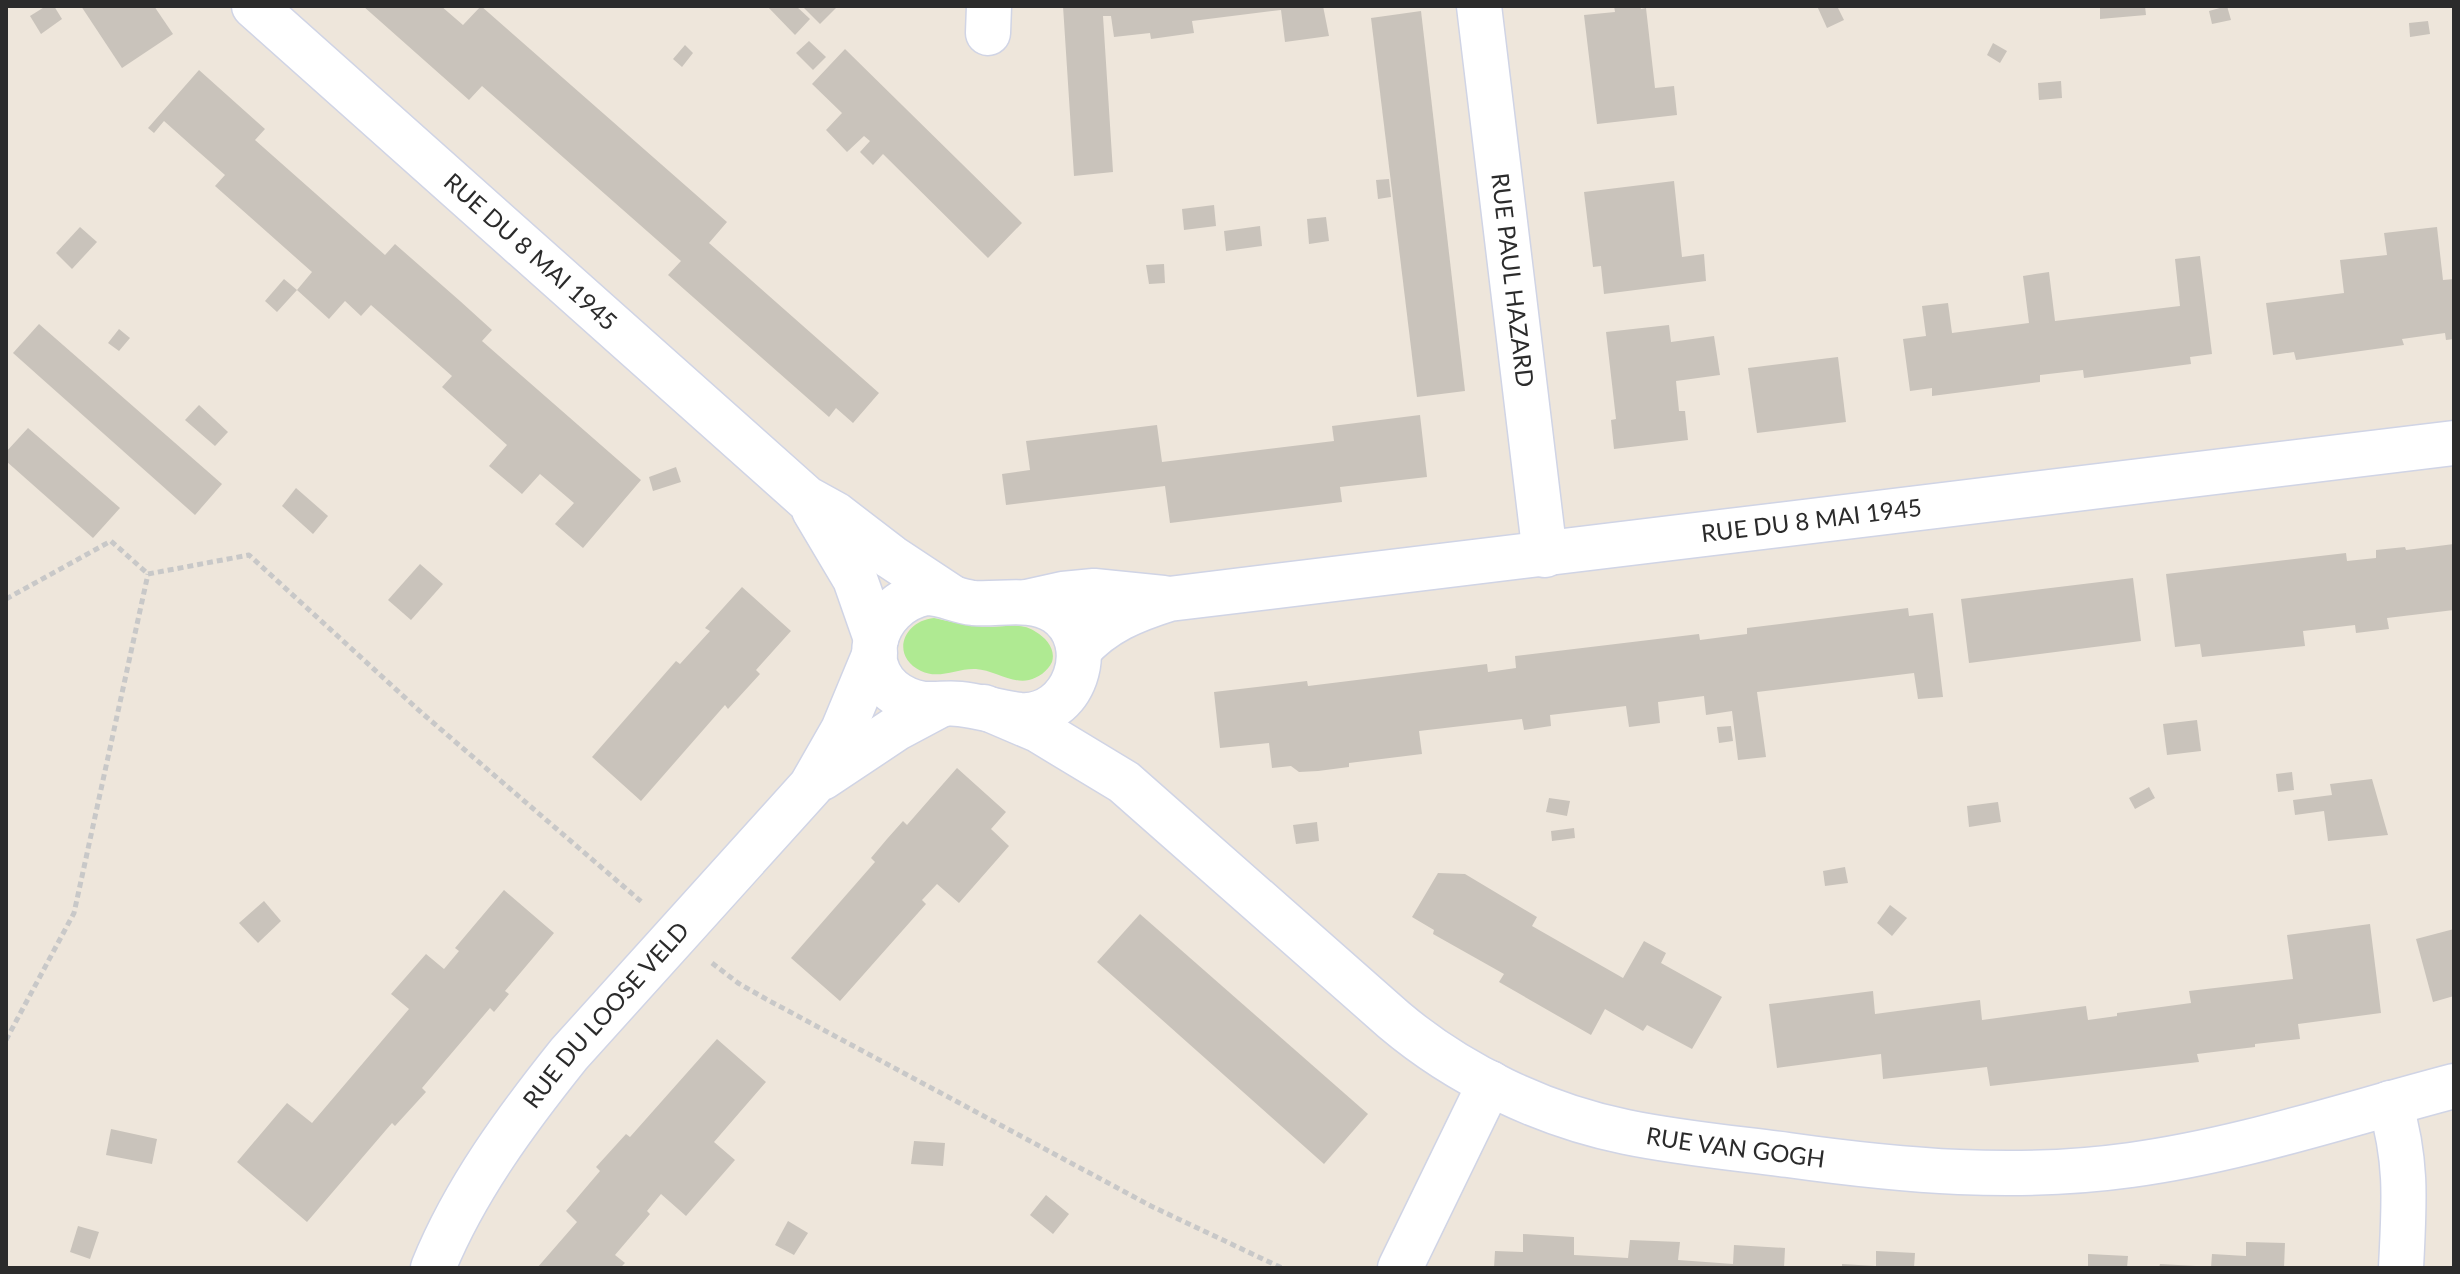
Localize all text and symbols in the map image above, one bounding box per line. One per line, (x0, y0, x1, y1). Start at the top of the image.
street label: RUE DU 8 MAI 1945 (439, 166, 624, 336)
street label: RUE PAUL HAZARD (1486, 171, 1541, 389)
street label: RUE DU 8 MAI 1945 (1699, 492, 1923, 547)
street label: RUE DU LOOSE VELD (516, 915, 694, 1113)
street label: RUE VAN GOGH (1644, 1120, 1827, 1173)

